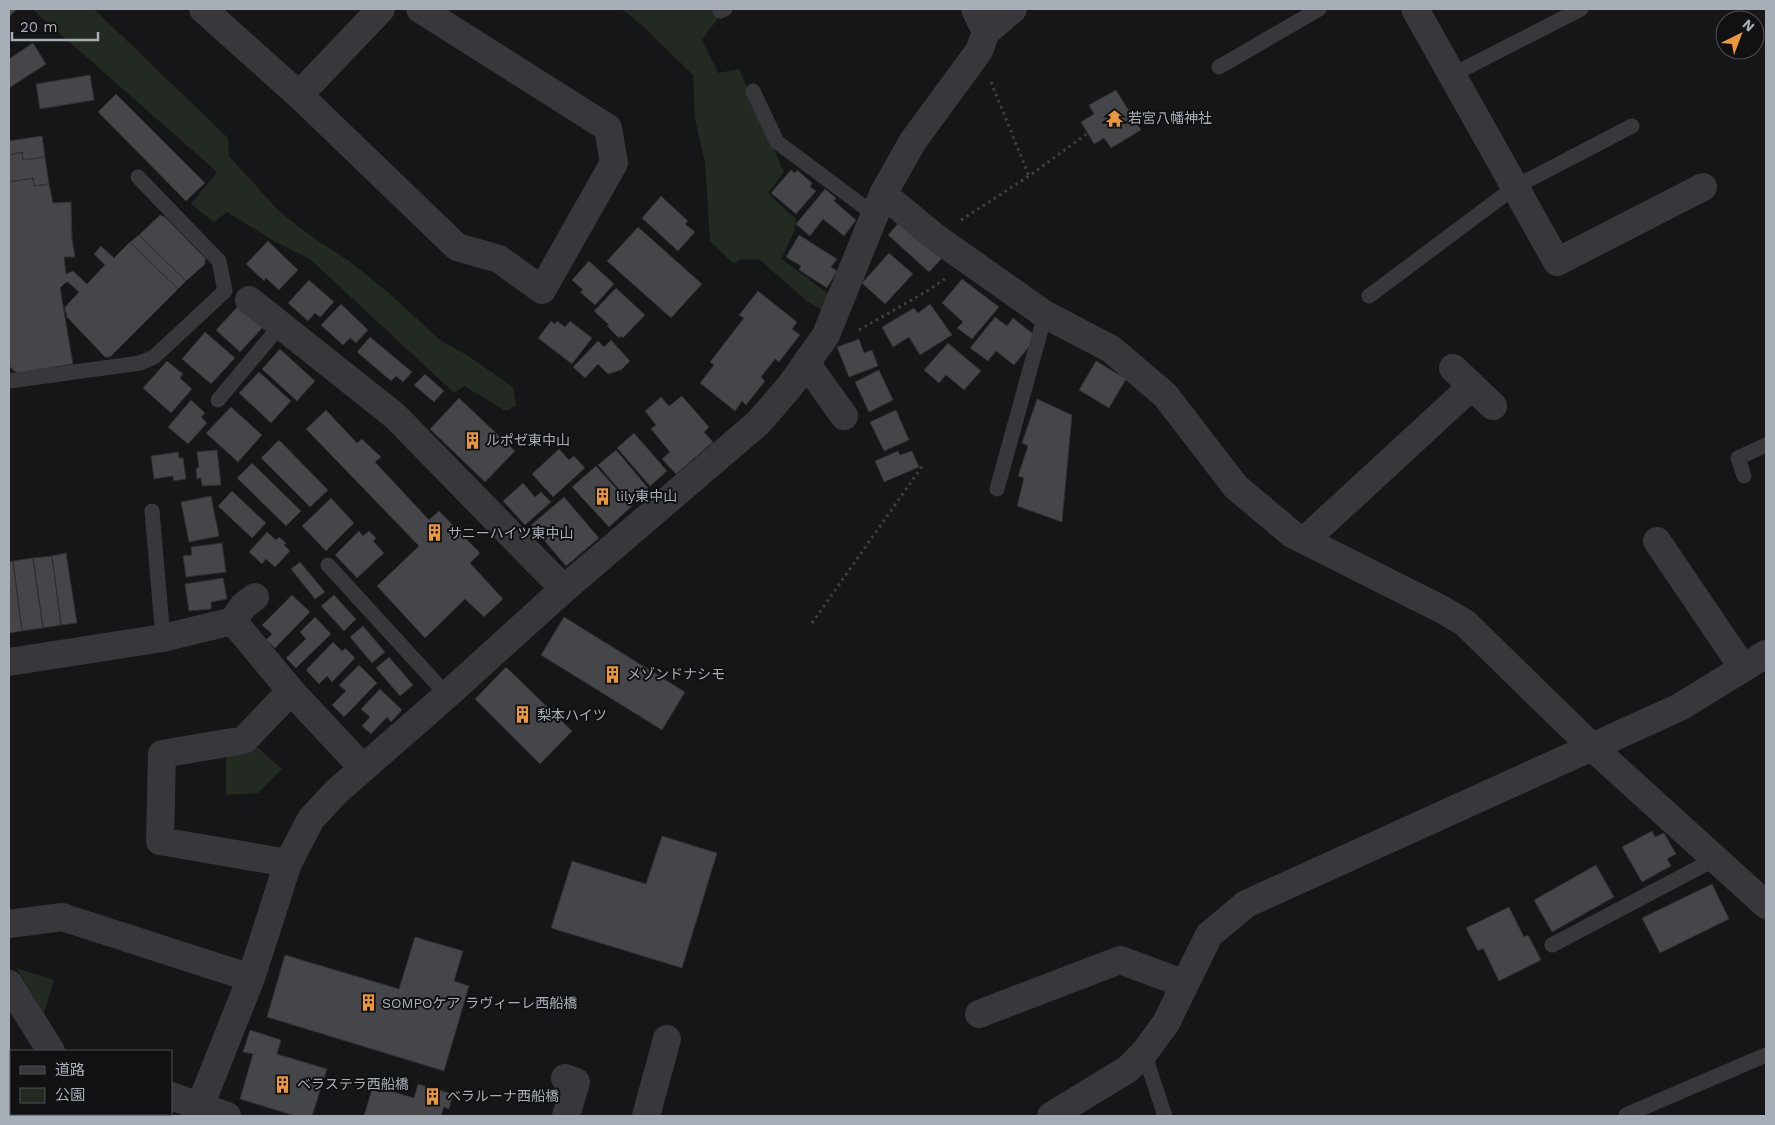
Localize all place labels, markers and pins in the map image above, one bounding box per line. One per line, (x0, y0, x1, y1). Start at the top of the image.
temple icon: 若宮八幡神社 (1104, 108, 1124, 128)
place label: 若宮八幡神社 (1128, 110, 1212, 126)
building icon: ルポゼ東中山 (462, 430, 482, 450)
place label: ルポゼ東中山 (486, 432, 570, 448)
building icon: lily東中山 (592, 486, 612, 506)
place label: lily東中山 (616, 488, 677, 504)
building icon: サニーハイツ東中山 (424, 523, 444, 543)
place label: サニーハイツ東中山 (448, 525, 573, 541)
building icon: メゾンドナシモ (603, 664, 623, 684)
place label: メゾンドナシモ (627, 666, 725, 682)
building icon: 梨本ハイツ (513, 705, 533, 725)
place label: 梨本ハイツ (537, 707, 607, 723)
building icon: SOMPOケア ラヴィーレ西船橋 (358, 993, 378, 1013)
place label: SOMPOケア ラヴィーレ西船橋 (382, 995, 577, 1011)
building icon: ベラステラ西船橋 (273, 1074, 293, 1094)
place label: ベラステラ西船橋 (297, 1076, 409, 1092)
building icon: ベラルーナ西船橋 (423, 1086, 443, 1106)
place label: ベラルーナ西船橋 (447, 1088, 559, 1104)

